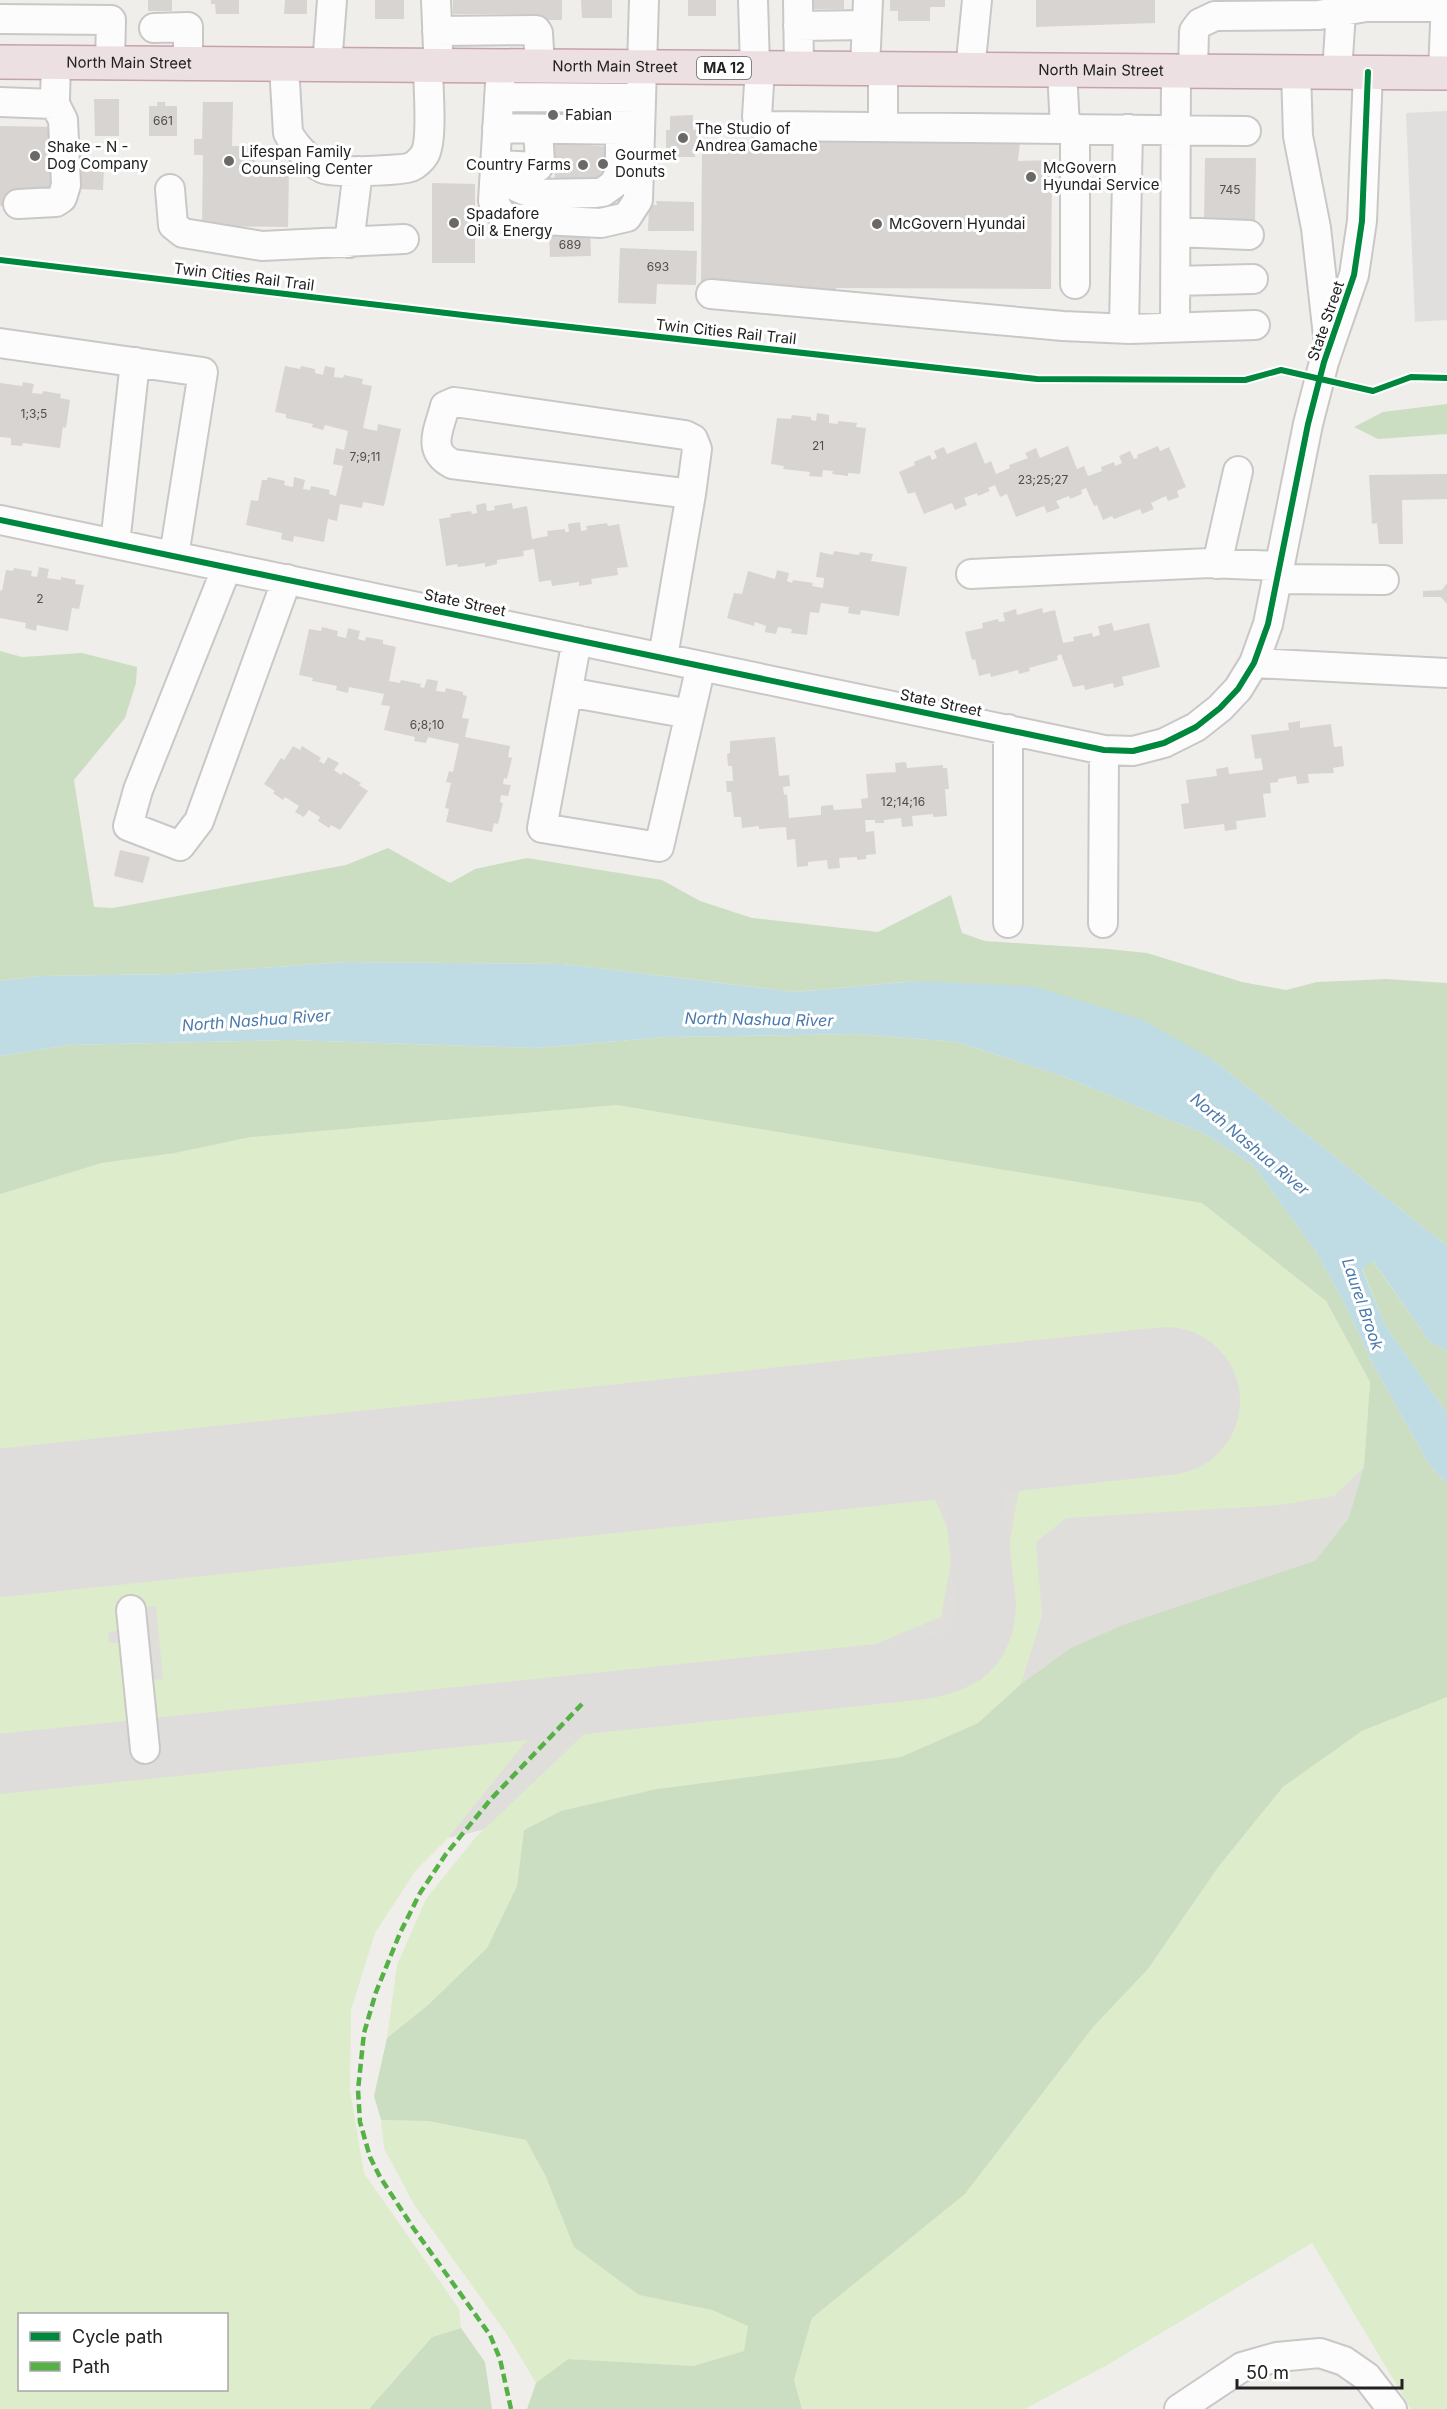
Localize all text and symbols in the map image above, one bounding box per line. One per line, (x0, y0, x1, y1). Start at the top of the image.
street label: North Main Street (66, 53, 192, 72)
street label: North Main Street (552, 56, 678, 76)
road number: MA 12 (697, 57, 751, 79)
street label: North Main Street (1038, 60, 1164, 80)
place label: Fabian (565, 105, 612, 124)
marker: Fabian (546, 108, 560, 122)
house number: 661 (153, 113, 173, 128)
place label: The Studio of Andrea Gamache (695, 119, 818, 155)
marker: The Studio of Andrea Gamache (676, 131, 690, 145)
place label: Shake - N - Dog Company (47, 137, 149, 173)
place label: Lifespan Family Counseling Center (241, 142, 373, 178)
place label: Gourmet Donuts (615, 145, 677, 181)
marker: Shake - N - Dog Company (28, 149, 42, 163)
marker: Lifespan Family Counseling Center (222, 154, 236, 168)
place label: Country Farms (466, 155, 571, 174)
marker: Gourmet Donuts (596, 157, 610, 171)
marker: Country Farms (576, 158, 590, 172)
place label: McGovern Hyundai Service (1043, 158, 1159, 194)
marker: McGovern Hyundai Service (1024, 170, 1038, 184)
house number: 745 (1219, 182, 1241, 197)
place label: Spadafore Oil & Energy (466, 204, 553, 240)
place label: McGovern Hyundai (889, 214, 1025, 233)
marker: Spadafore Oil & Energy (447, 216, 461, 230)
marker: McGovern Hyundai (870, 217, 884, 231)
house number: 689 (559, 237, 581, 252)
street label: Twin Cities Rail Trail (173, 258, 315, 295)
house number: 693 (647, 259, 669, 274)
street label: State Street (1303, 278, 1348, 363)
street label: Twin Cities Rail Trail (655, 315, 797, 348)
house number: 1;3;5 (21, 406, 47, 421)
house number: 21 (812, 438, 824, 453)
house number: 7;9;11 (350, 449, 380, 464)
house number: 23;25;27 (1018, 472, 1069, 487)
street label: State Street (422, 585, 508, 620)
house number: 2 (36, 591, 44, 606)
street label: State Street (898, 685, 984, 720)
house number: 6;8;10 (410, 717, 444, 732)
house number: 12;14;16 (881, 794, 925, 809)
water label: North Nashua River (181, 1005, 332, 1035)
water label: North Nashua River (684, 1008, 835, 1030)
water label: North Nashua River (1187, 1089, 1314, 1200)
water label: Laurel Brook (1338, 1255, 1388, 1353)
legend (18, 2313, 228, 2391)
text: Cycle path (72, 2326, 163, 2347)
scale bar (1237, 2352, 1402, 2390)
text: Path (72, 2356, 110, 2377)
text: 50 m (1246, 2362, 1289, 2383)

